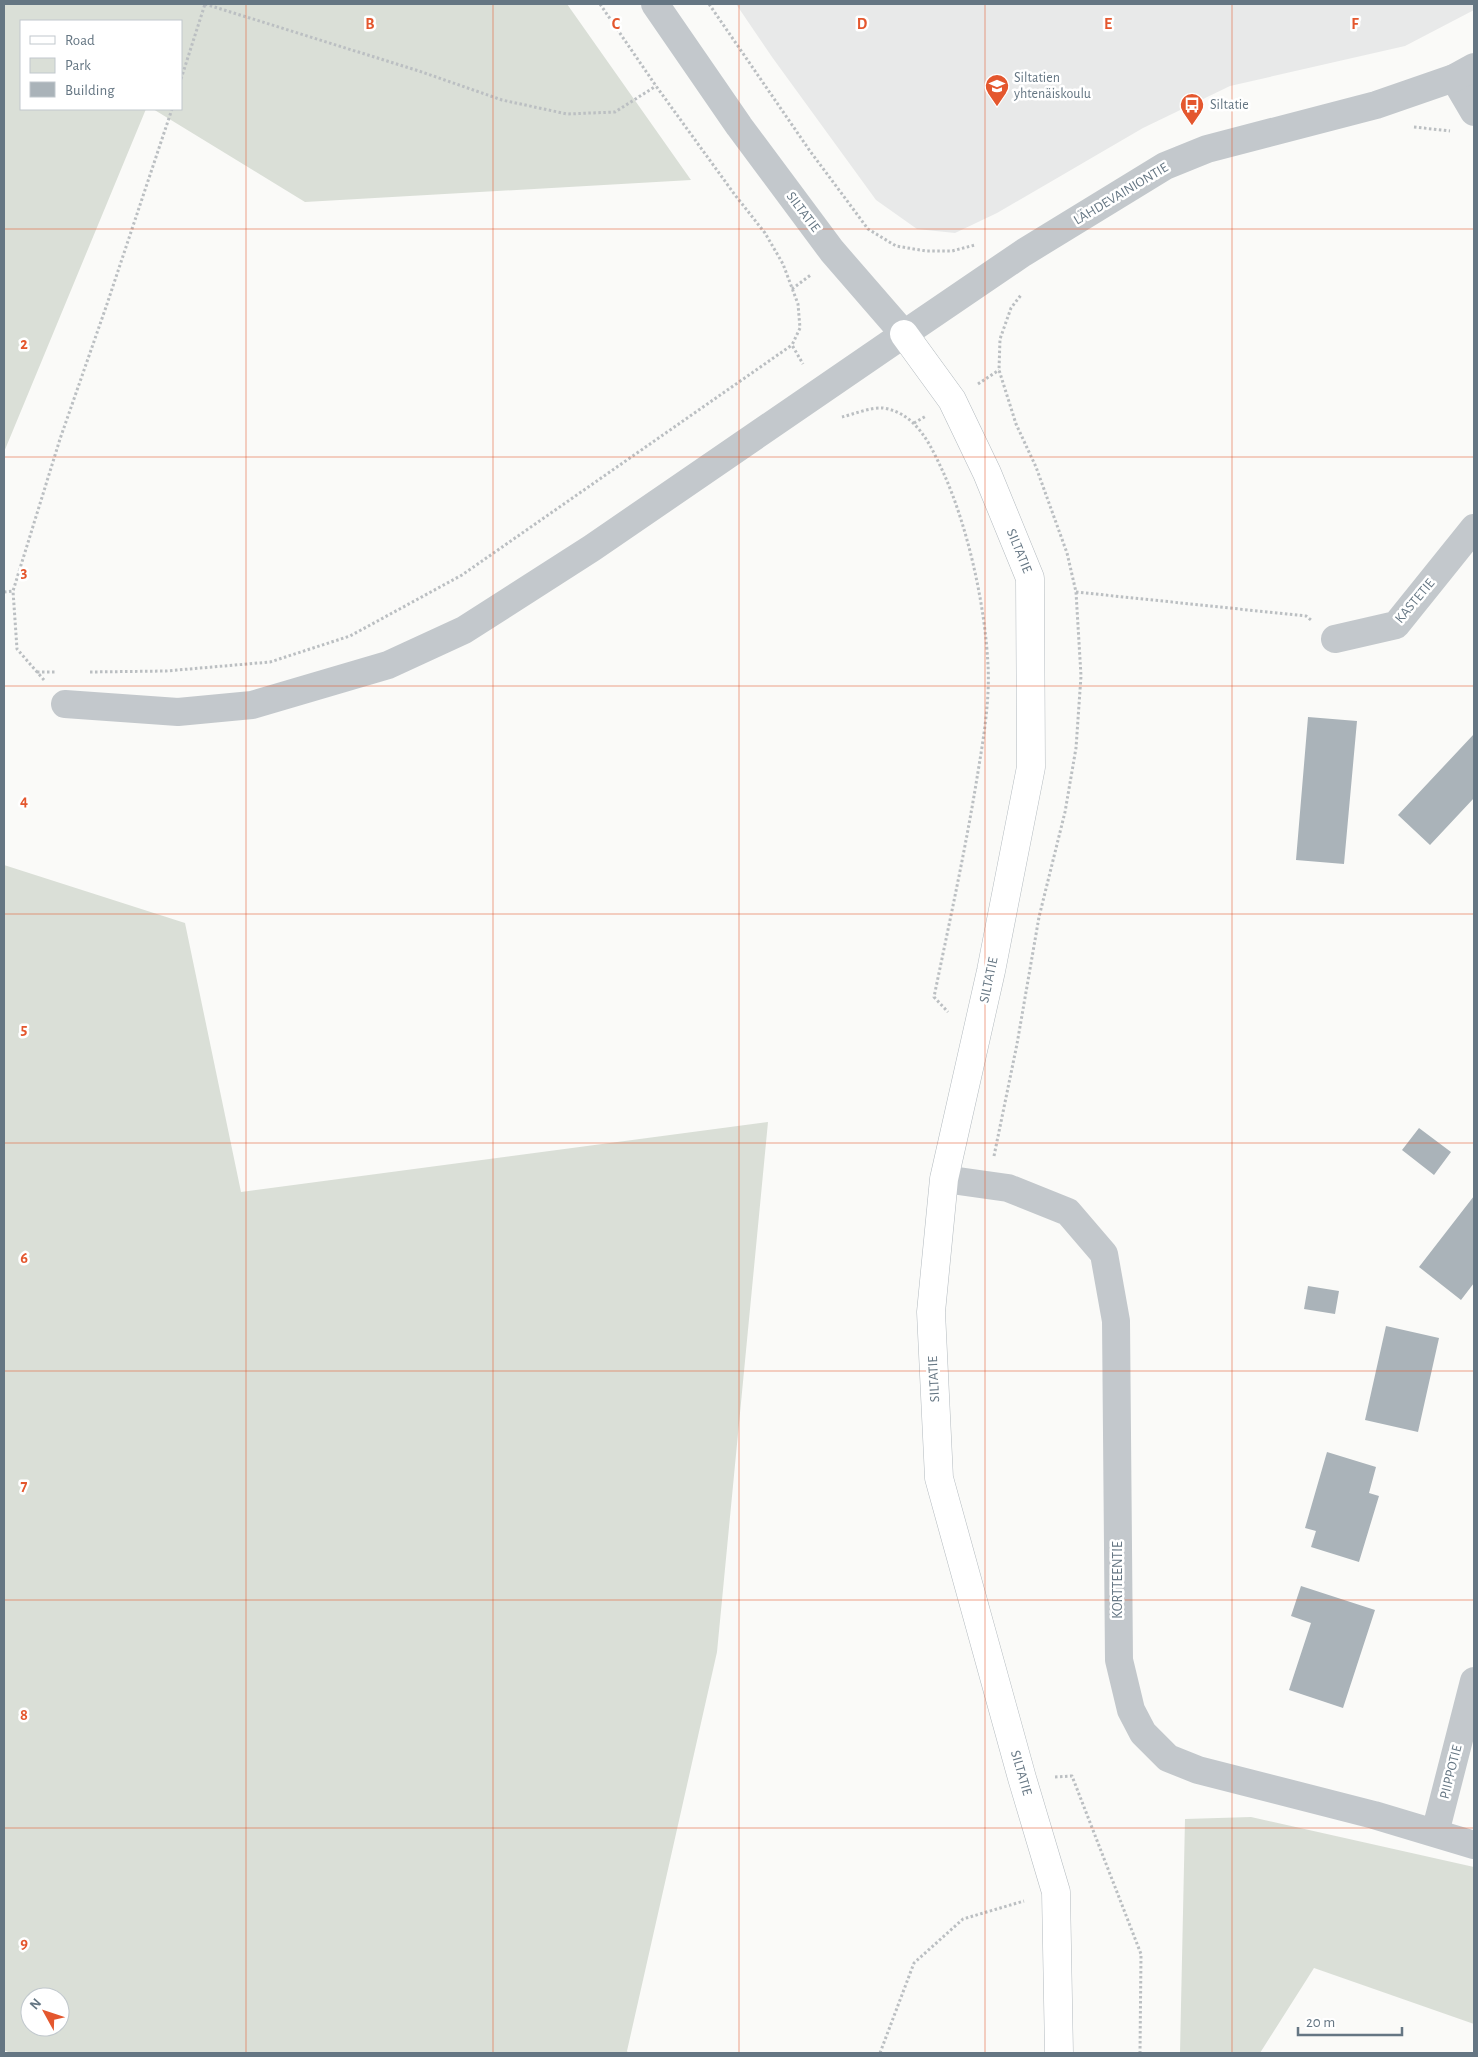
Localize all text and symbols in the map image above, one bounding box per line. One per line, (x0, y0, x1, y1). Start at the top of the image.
text: B (365, 16, 375, 32)
text: C (612, 16, 621, 32)
text: D (857, 16, 868, 32)
text: E (1104, 16, 1112, 32)
text: F (1351, 16, 1359, 32)
legend (20, 20, 182, 110)
text: Road (65, 33, 95, 48)
text: Park (65, 58, 91, 73)
place label: Siltatien yhtenäiskoulu (1013, 71, 1091, 101)
school or university icon: Siltatien yhtenäiskoulu (984, 73, 1010, 107)
text: Building (65, 83, 115, 98)
bus stop icon: Siltatie (1179, 92, 1205, 126)
place label: Siltatie (1210, 98, 1249, 112)
street label: LÄHDEVAINIONTIE (1070, 158, 1171, 228)
street label: SILTATIE (783, 189, 823, 235)
text: 2 (20, 336, 28, 352)
street label: SILTATIE (1004, 527, 1034, 575)
text: 3 (21, 564, 28, 580)
street label: KASTETIE (1393, 576, 1438, 626)
text: 4 (20, 793, 28, 809)
street label: SILTATIE (977, 956, 1001, 1004)
text: 5 (21, 1021, 28, 1037)
text: 6 (20, 1250, 28, 1266)
street label: SILTATIE (926, 1355, 942, 1402)
text: 7 (21, 1478, 28, 1494)
street label: KORTTEENTIE (1111, 1541, 1125, 1619)
text: 8 (20, 1707, 28, 1723)
street label: PIIPPOTIE (1438, 1743, 1465, 1800)
street label: SILTATIE (1008, 1749, 1034, 1797)
text: 9 (20, 1935, 28, 1951)
north arrow (20, 1987, 70, 2037)
text: N (27, 1996, 44, 2013)
scale bar (1298, 2004, 1402, 2036)
text: 20 m (1306, 2015, 1335, 2030)

